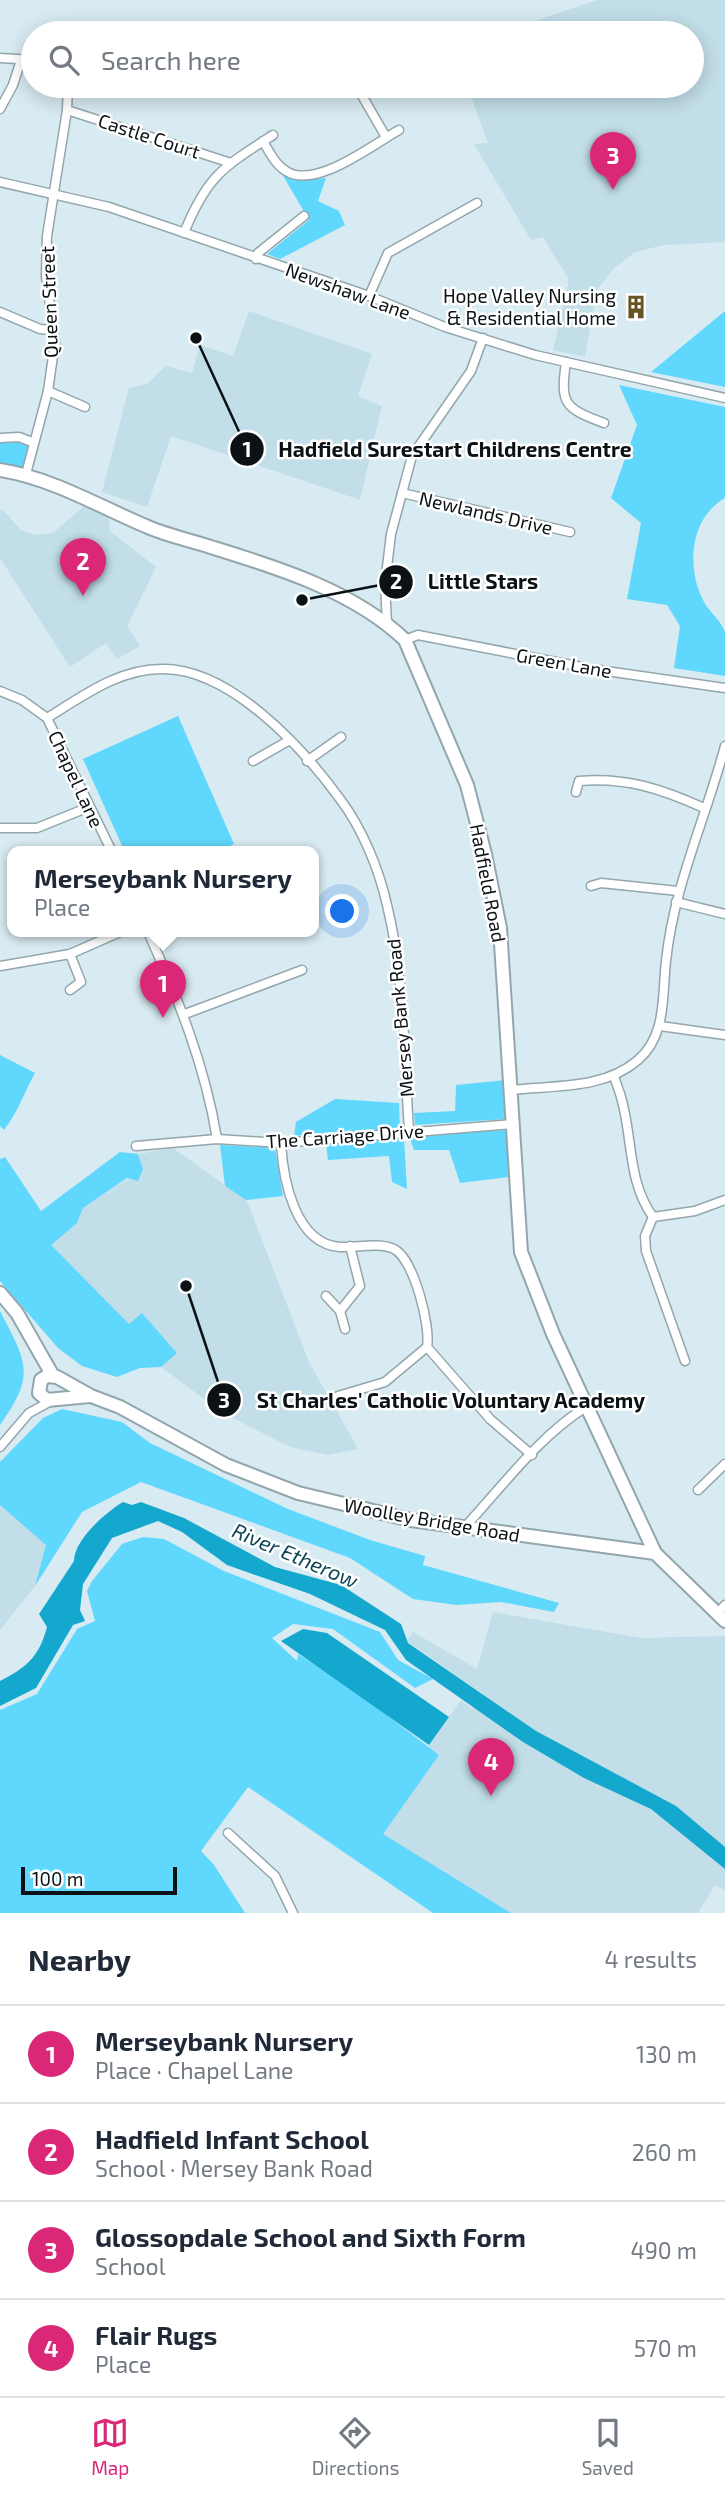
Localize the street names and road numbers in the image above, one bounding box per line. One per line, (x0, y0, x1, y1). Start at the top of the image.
street label: Castle Court (95, 108, 203, 163)
street label: Queen Street (35, 246, 62, 358)
street label: Newshaw Lane (283, 257, 414, 324)
street label: Newlands Drive (417, 486, 555, 539)
street label: Green Lane (515, 643, 614, 682)
street label: Chapel Lane (44, 727, 109, 831)
street label: Hadfield Road (466, 822, 511, 944)
street label: Mersey Bank Road (381, 938, 418, 1098)
street label: The Carriage Drive (265, 1119, 425, 1152)
street label: Woolley Bridge Road (342, 1493, 522, 1546)

